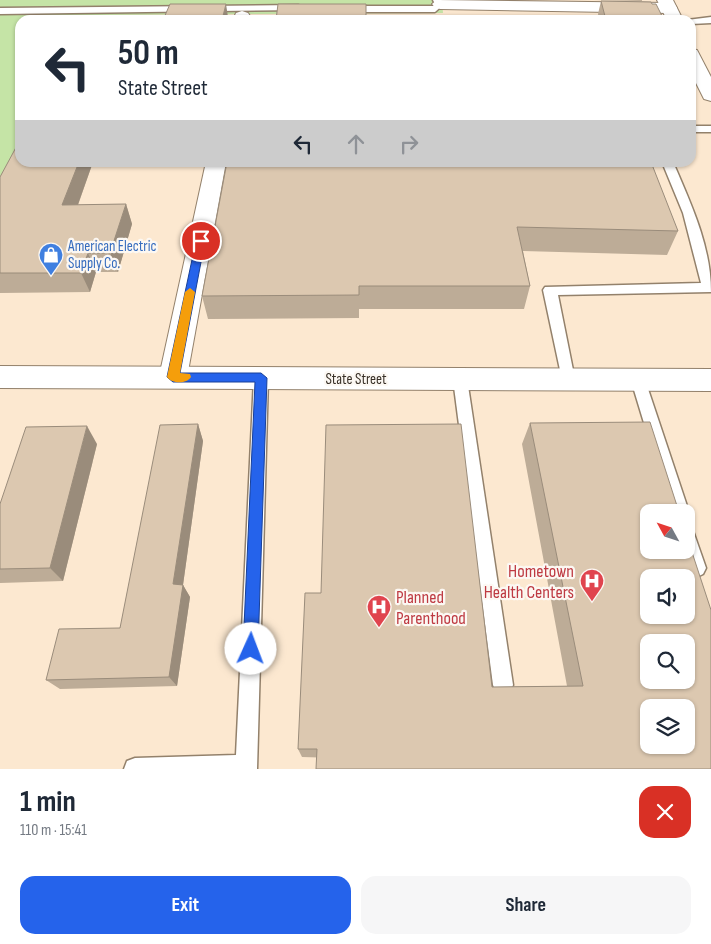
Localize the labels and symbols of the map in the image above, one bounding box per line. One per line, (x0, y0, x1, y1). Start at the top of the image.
pin (180, 220, 222, 262)
place label: American Electric Supply Co. (67, 237, 156, 273)
shop icon: American Electric Supply Co. (38, 242, 64, 276)
street label: State Street (325, 370, 387, 389)
north arrow (640, 504, 695, 559)
place label: Hometown Health Centers (484, 561, 574, 603)
hospital icon: Hometown Health Centers (579, 568, 605, 602)
place label: Planned Parenthood (396, 587, 466, 629)
hospital icon: Planned Parenthood (366, 594, 392, 628)
position arrow (224, 622, 276, 674)

